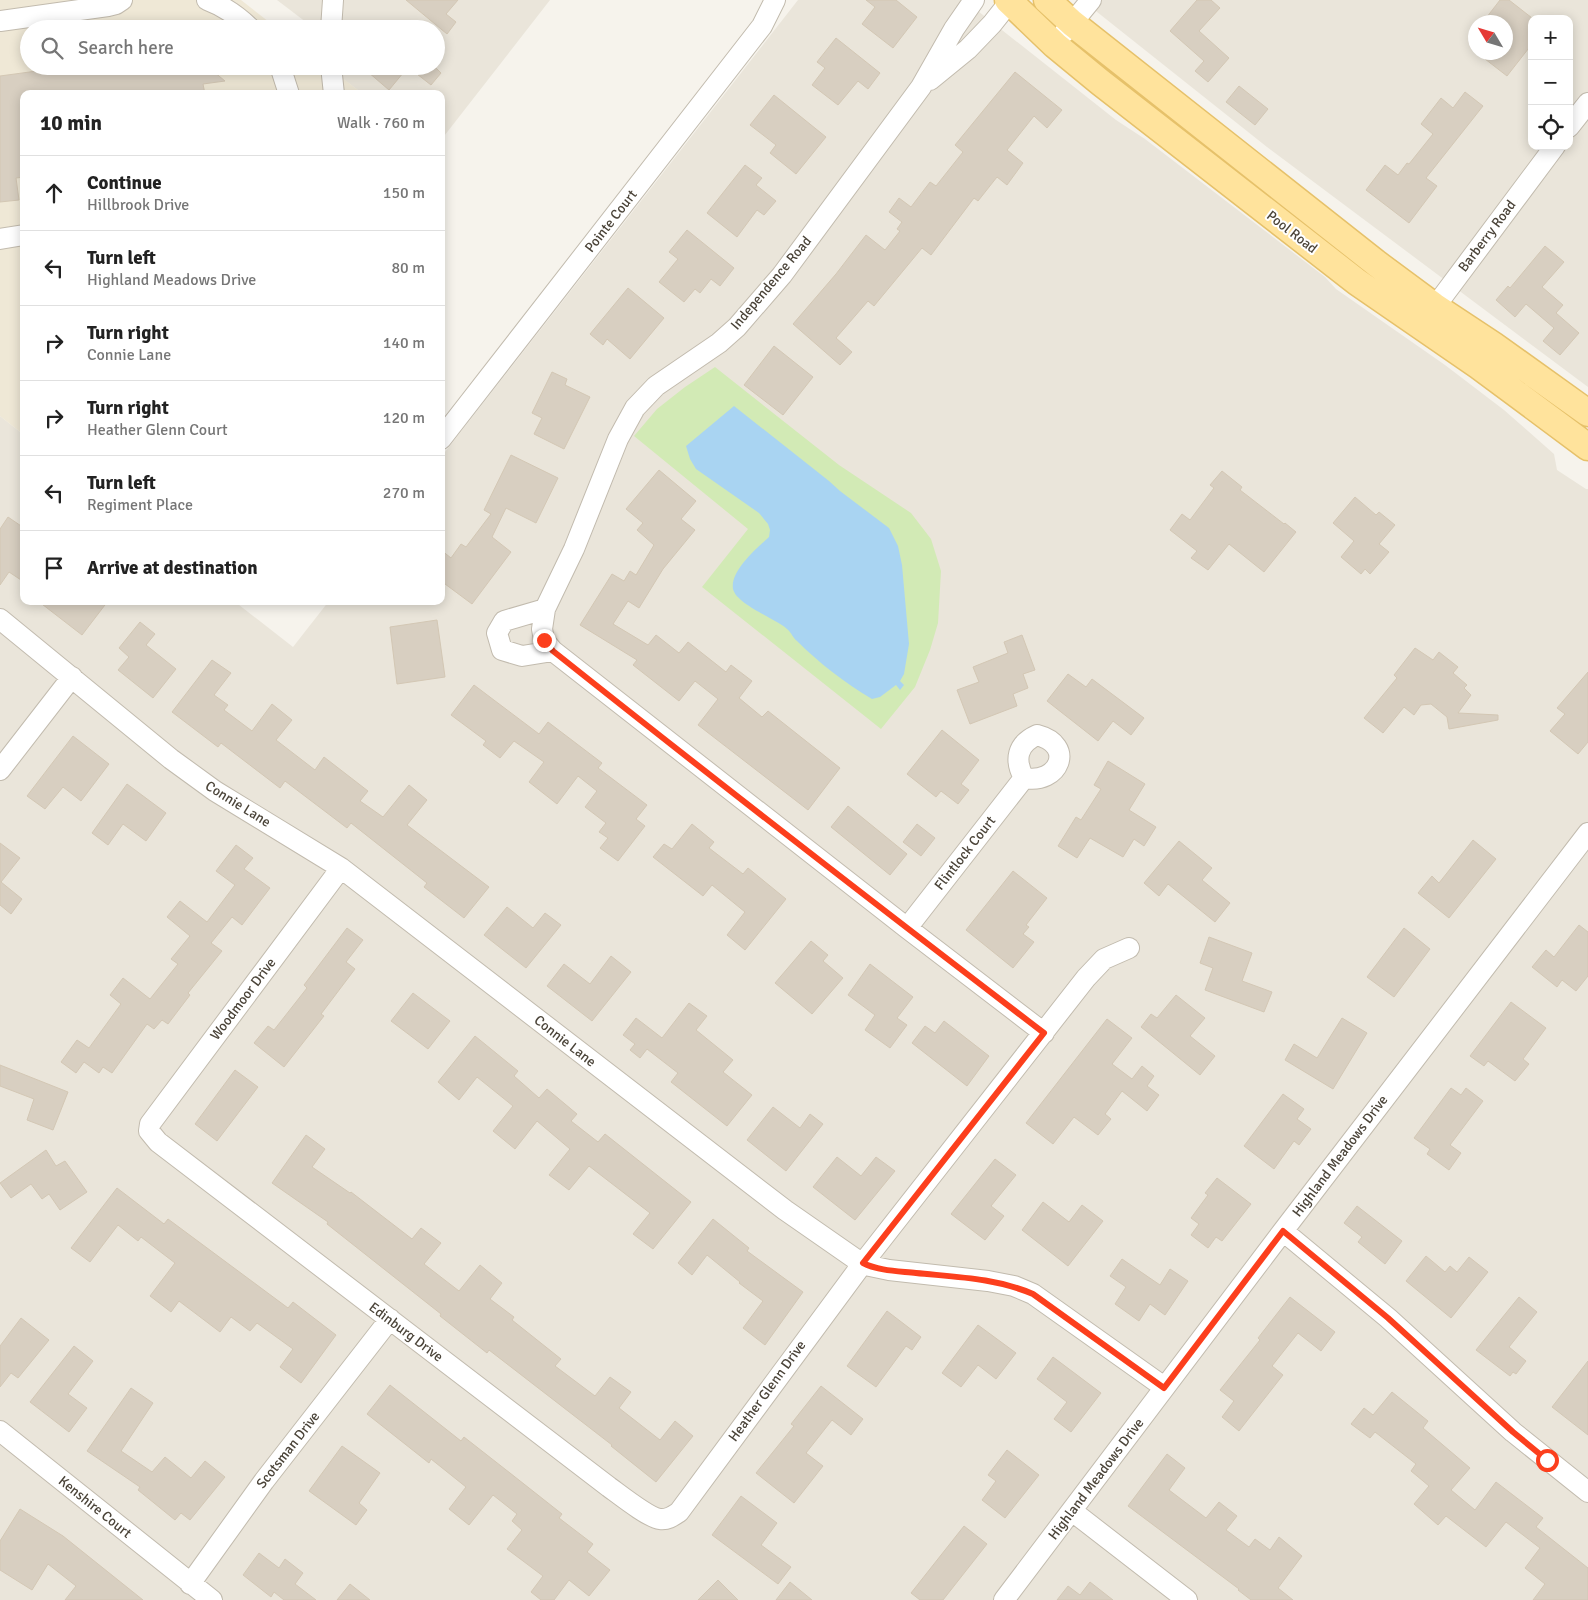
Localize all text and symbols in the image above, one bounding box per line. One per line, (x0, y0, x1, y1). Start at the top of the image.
north arrow (1468, 15, 1513, 60)
map controls (1528, 15, 1573, 150)
button: + (1528, 15, 1573, 60)
search box (20, 20, 445, 75)
icon: search (38, 34, 66, 62)
text: Search here (78, 36, 174, 60)
button: − (1528, 60, 1573, 105)
button: locate (1528, 105, 1573, 150)
text: 10 min (40, 110, 102, 136)
text: Walk · 760 m (337, 113, 425, 133)
text: Continue (87, 171, 162, 195)
icon: ahead (40, 179, 68, 207)
text: 150 m (383, 183, 425, 203)
street label: Pointe Court (581, 186, 641, 256)
text: Hillbrook Drive (87, 195, 189, 215)
street label: Barberry Road (1455, 197, 1519, 275)
street label: Pool Road (1263, 207, 1321, 257)
street label: Independence Road (727, 233, 815, 333)
text: Turn left (87, 246, 156, 270)
icon: left (40, 254, 68, 282)
text: 80 m (391, 258, 425, 278)
text: Highland Meadows Drive (87, 270, 256, 290)
text: Turn right (87, 321, 169, 345)
icon: right (40, 329, 68, 357)
text: 140 m (383, 333, 425, 353)
text: Connie Lane (87, 345, 171, 365)
text: Turn right (87, 396, 169, 420)
icon: right (40, 404, 68, 432)
text: 120 m (383, 408, 425, 428)
text: Heather Glenn Court (87, 420, 228, 440)
text: Turn left (87, 471, 156, 495)
icon: left (40, 479, 68, 507)
text: 270 m (383, 483, 425, 503)
text: Regiment Place (87, 495, 193, 515)
icon: arrive (40, 554, 68, 582)
text: Arrive at destination (87, 556, 258, 580)
route end (533, 629, 556, 652)
street label: Connie Lane (202, 777, 274, 831)
street label: Flintlock Court (931, 813, 999, 893)
street label: Woodmoor Drive (207, 955, 279, 1043)
street label: Connie Lane (531, 1012, 599, 1070)
street label: Highland Meadows Drive (1289, 1092, 1391, 1220)
street label: Edinburg Drive (366, 1299, 446, 1365)
street label: Heather Glenn Drive (725, 1337, 809, 1445)
street label: Scotsman Drive (253, 1408, 323, 1492)
street label: Highland Meadows Drive (1045, 1415, 1147, 1543)
route start (1536, 1449, 1559, 1472)
street label: Kenshire Court (55, 1472, 135, 1542)

